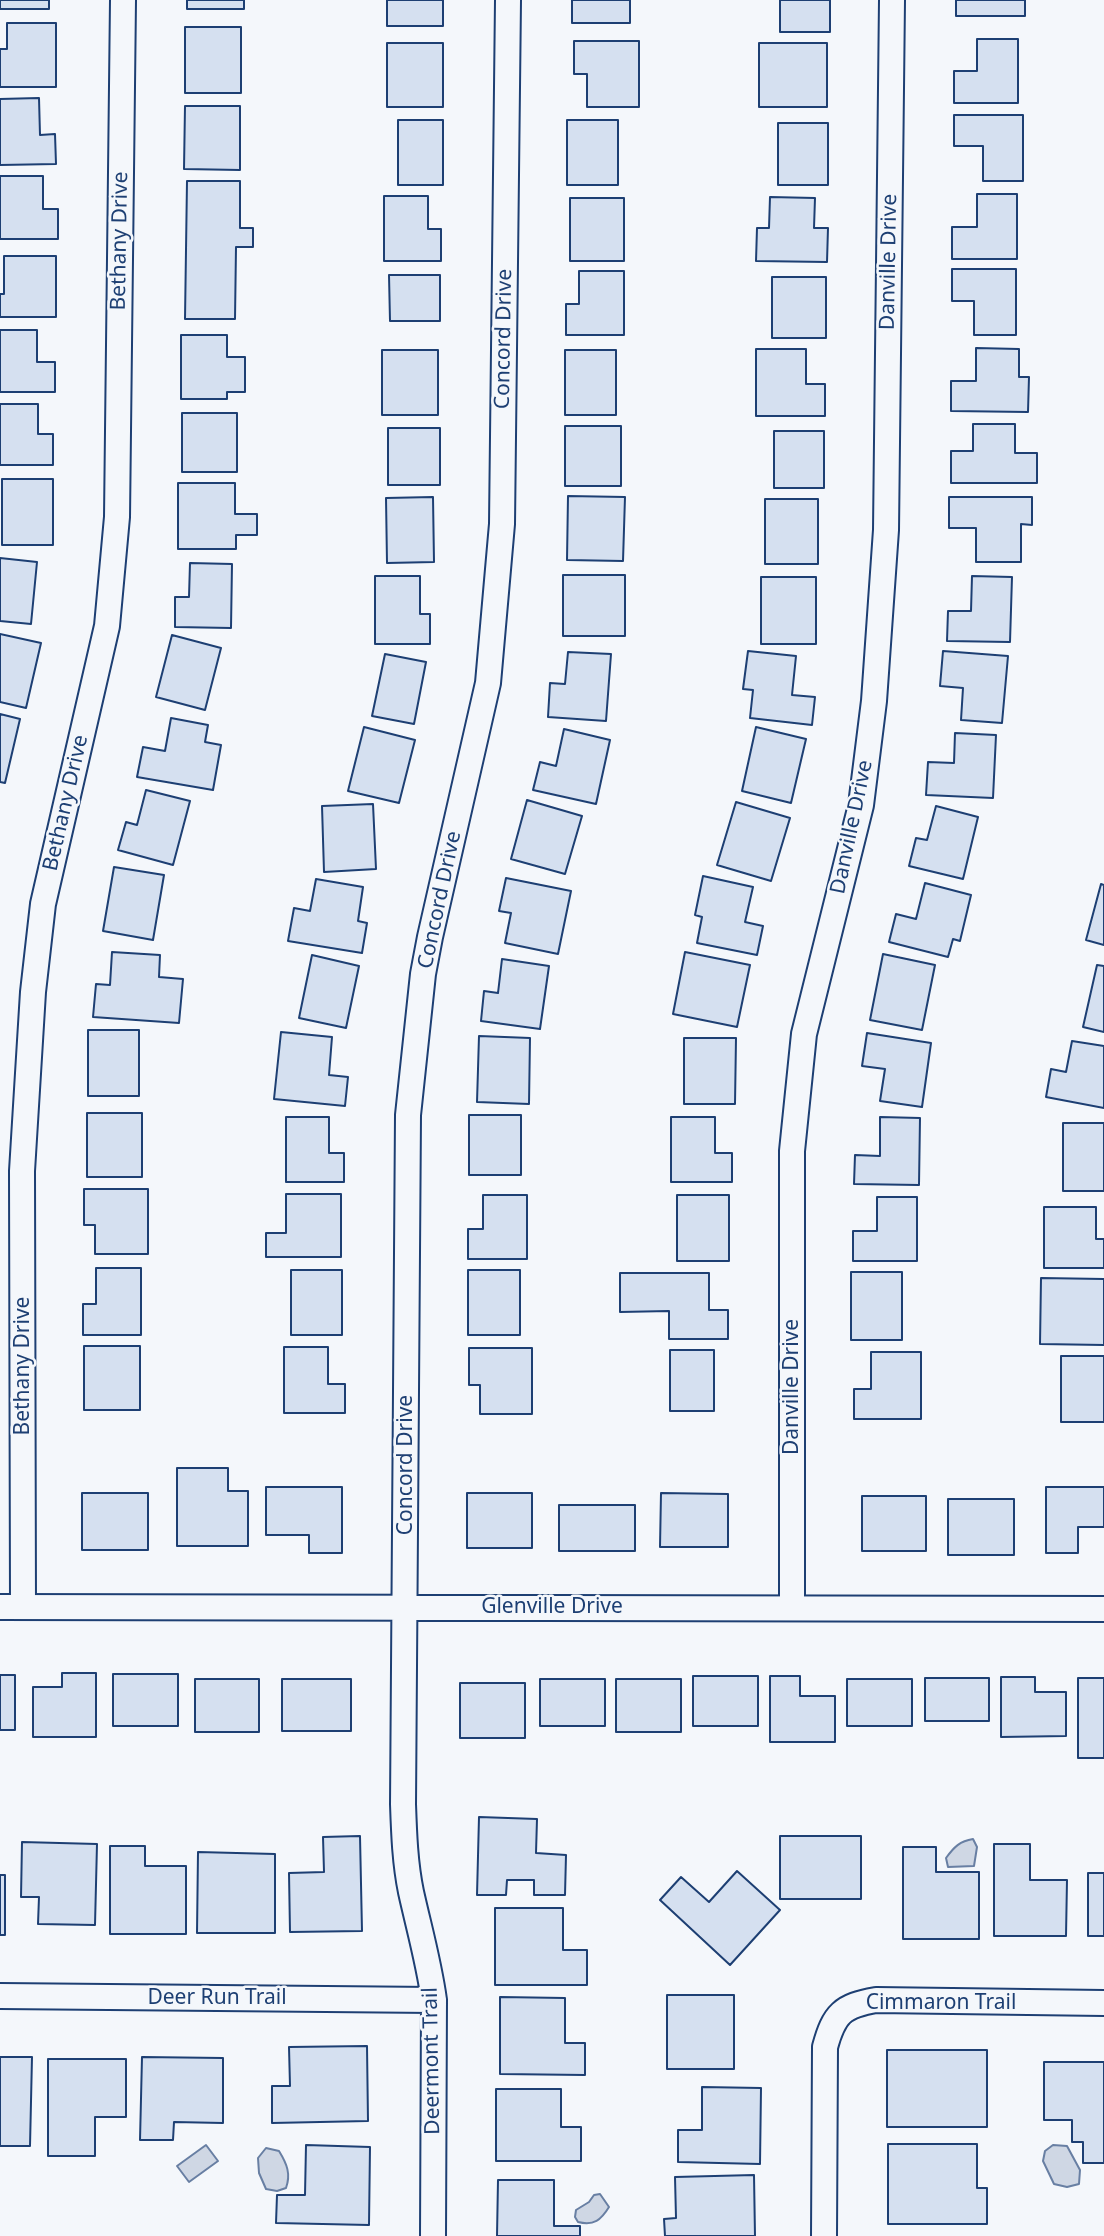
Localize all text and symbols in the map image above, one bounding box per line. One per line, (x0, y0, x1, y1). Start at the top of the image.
street label: Bethany Drive (106, 171, 134, 311)
street label: Danville Drive (875, 194, 903, 330)
street label: Concord Drive (490, 269, 518, 409)
street label: Bethany Drive (38, 732, 94, 874)
street label: Danville Drive (826, 758, 878, 896)
street label: Concord Drive (413, 829, 467, 971)
street label: Bethany Drive (10, 1297, 36, 1435)
street label: Danville Drive (779, 1319, 805, 1455)
street label: Concord Drive (393, 1395, 419, 1535)
street label: Glenville Drive (481, 1594, 623, 1620)
street label: Deer Run Trail (147, 1985, 287, 2011)
street label: Deermont Trail (418, 1987, 446, 2135)
street label: Cimmaron Trail (866, 1990, 1016, 2016)

